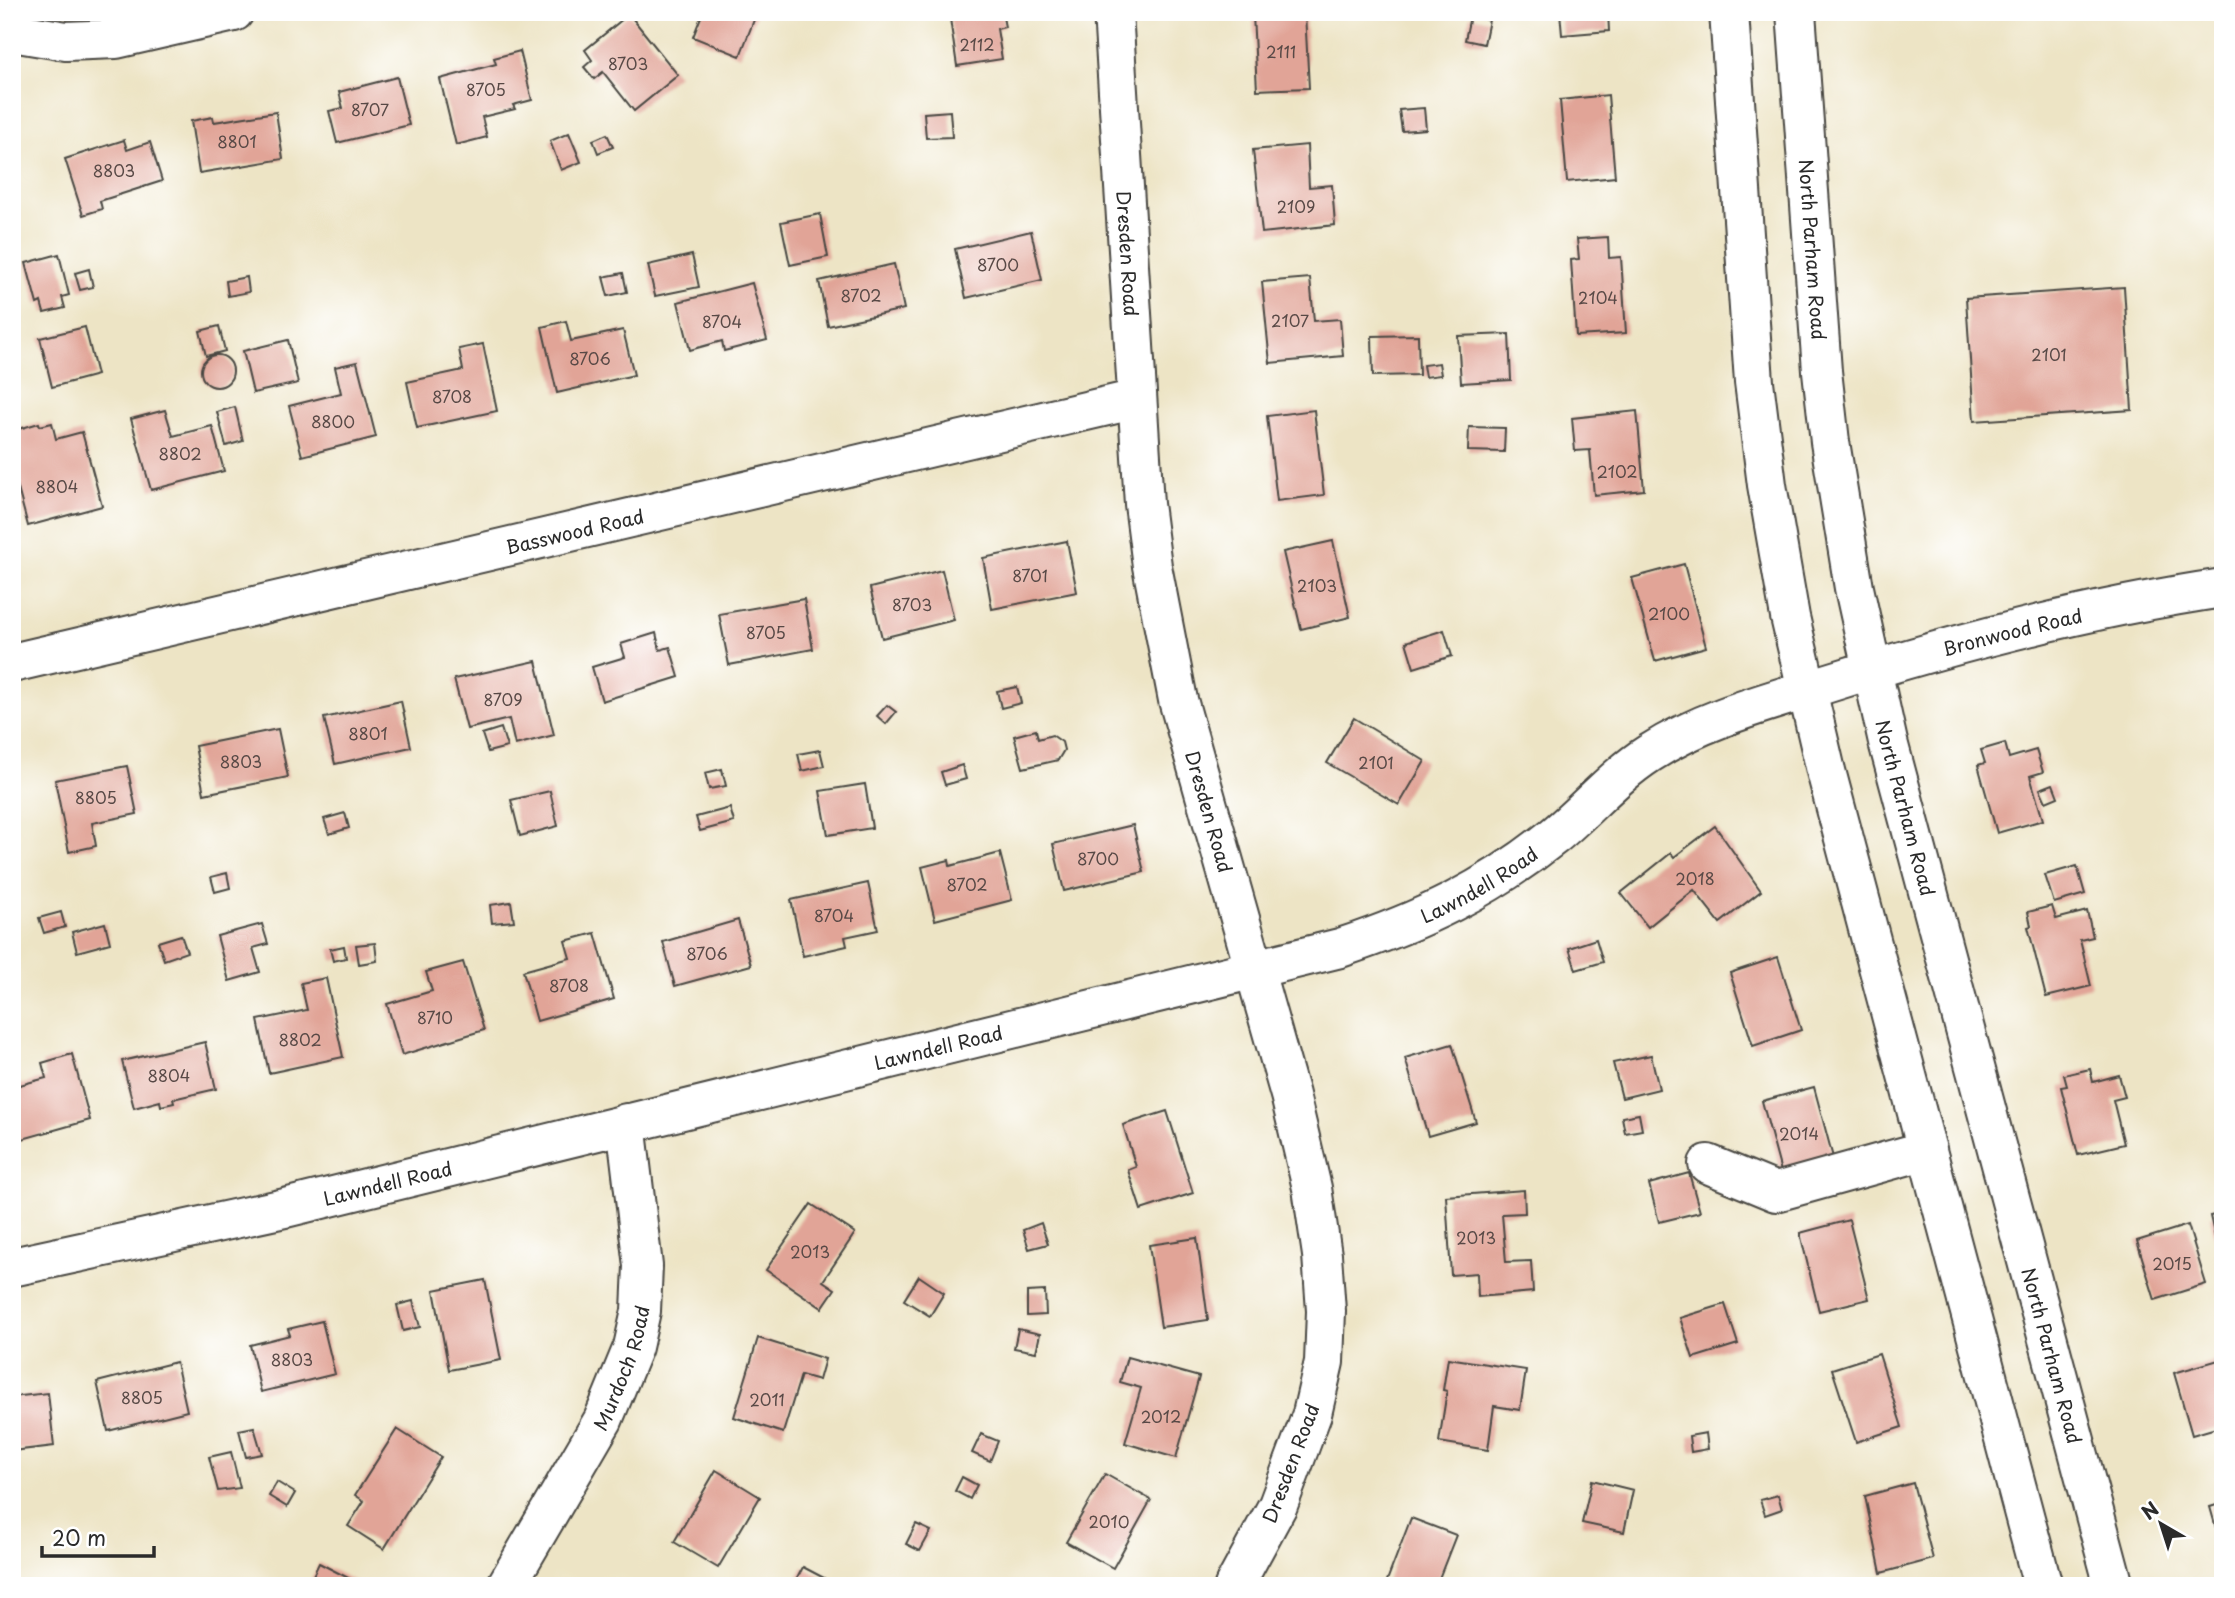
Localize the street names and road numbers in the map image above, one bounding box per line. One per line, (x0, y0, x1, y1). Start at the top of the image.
street label: North Parham Road (1793, 158, 1834, 341)
street label: Dresden Road (1110, 190, 1146, 317)
street label: Basswood Road (503, 501, 647, 561)
street label: Bronwood Road (1939, 601, 2085, 663)
street label: North Parham Road (1869, 717, 1943, 899)
street label: Dresden Road (1179, 747, 1240, 876)
street label: Lawndell Road (1416, 839, 1543, 930)
street label: Lawndell Road (871, 1018, 1005, 1076)
street label: Lawndell Road (320, 1153, 455, 1212)
street label: North Parham Road (2015, 1264, 2089, 1446)
street label: Murdoch Road (586, 1303, 656, 1436)
street label: Dresden Road (1254, 1399, 1326, 1527)

